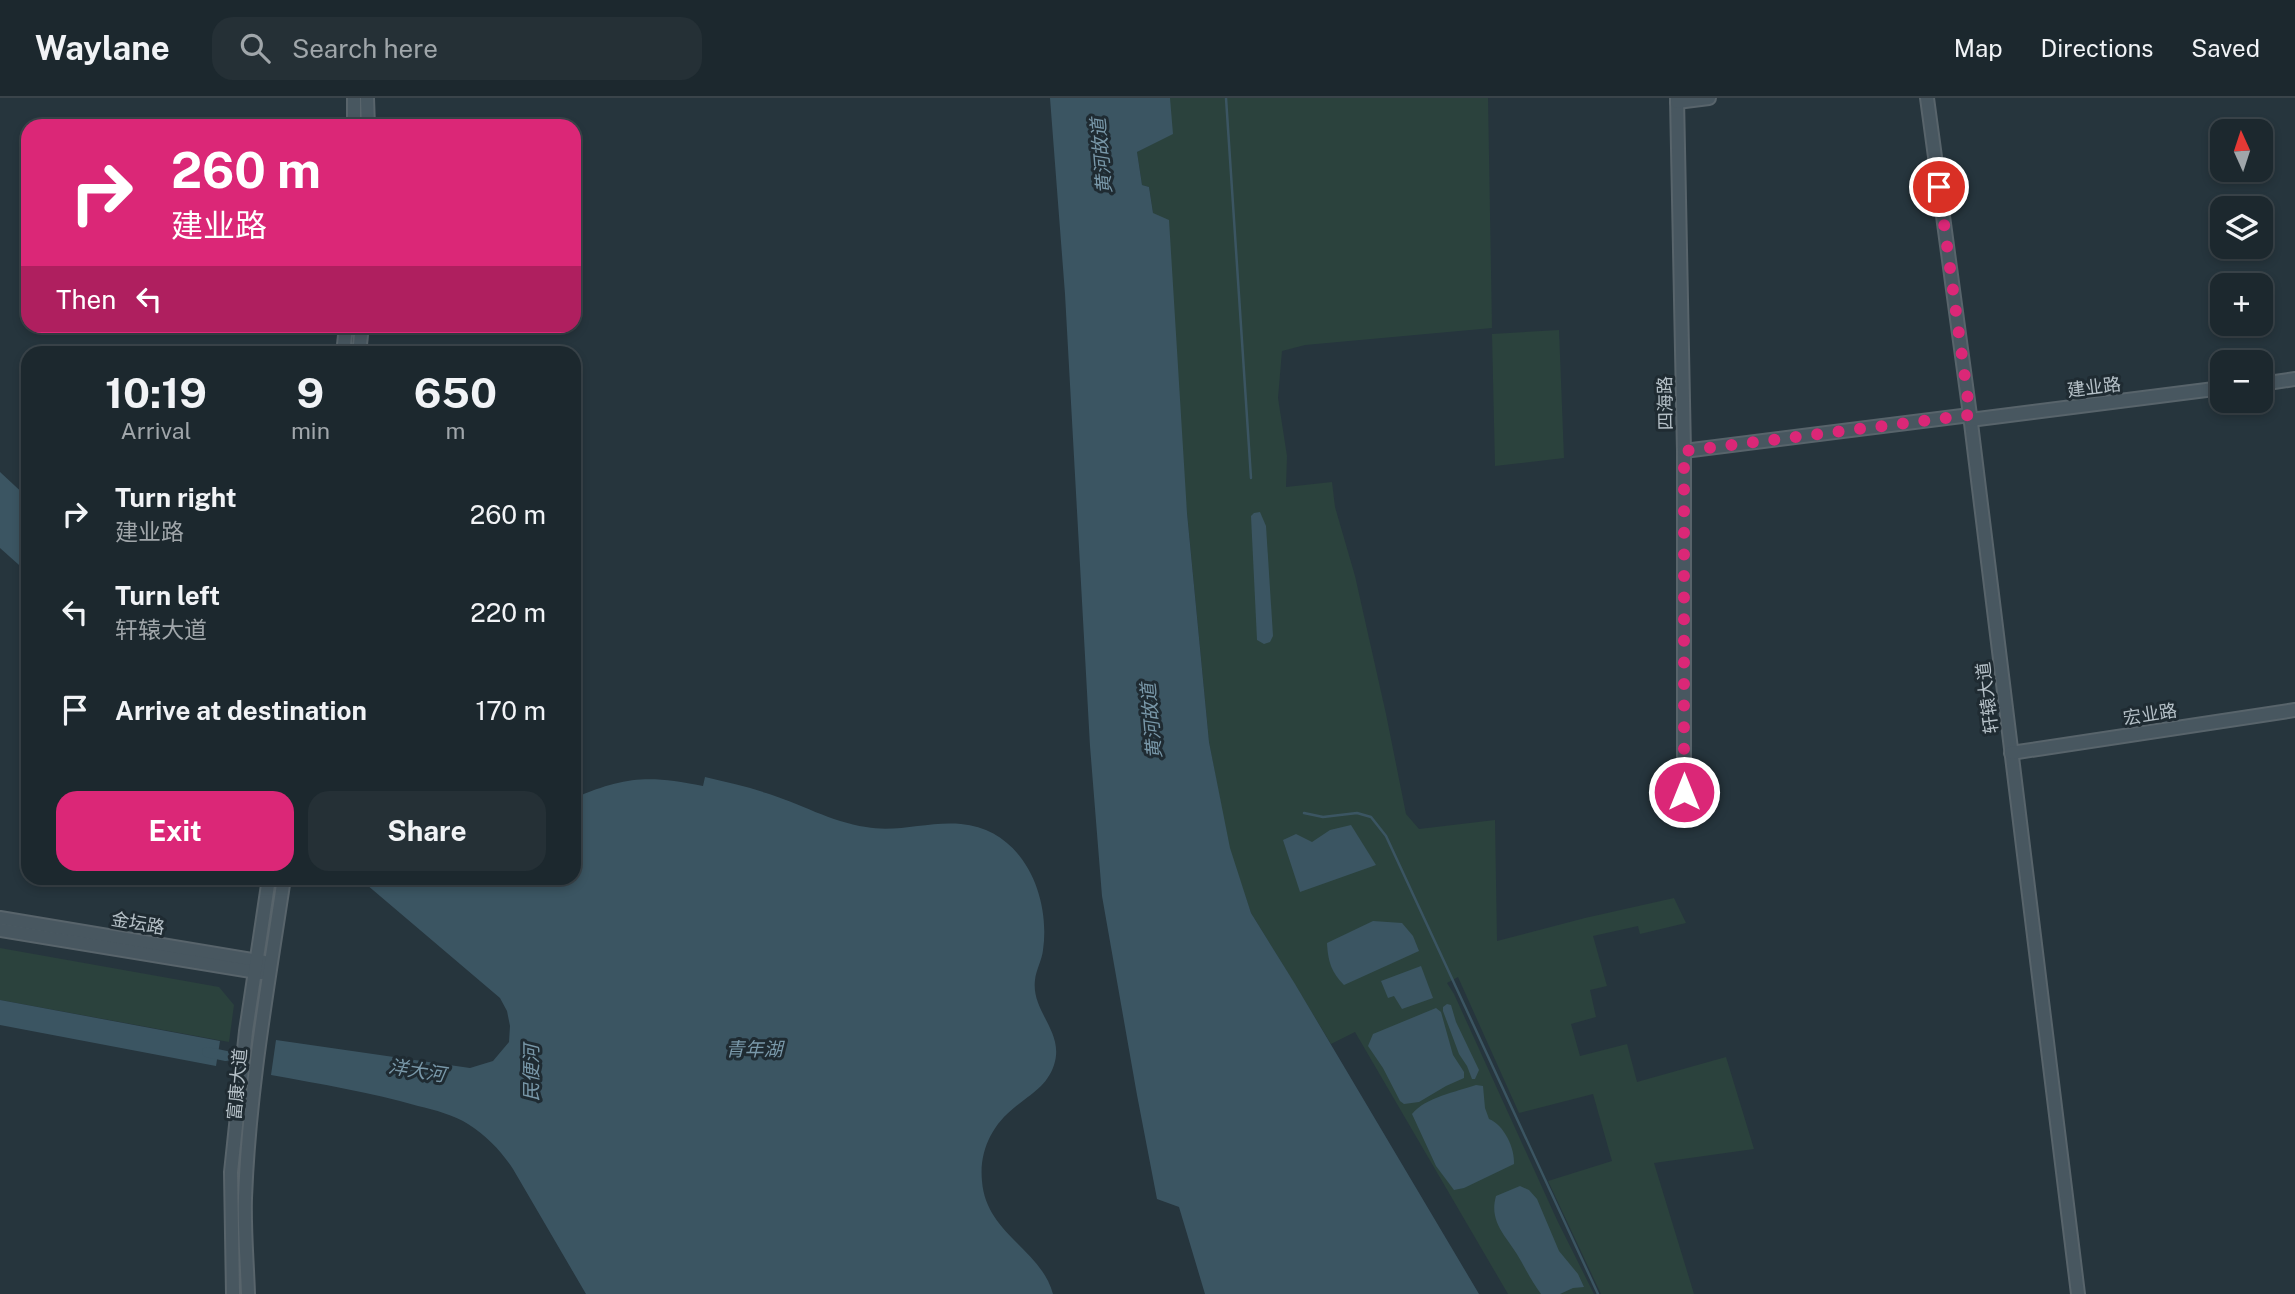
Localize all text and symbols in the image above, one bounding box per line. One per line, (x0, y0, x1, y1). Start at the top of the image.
search box (212, 17, 702, 80)
text: Waylane (35, 29, 170, 67)
icon: search (236, 29, 274, 67)
text: Search here (292, 33, 438, 64)
text: Map (1954, 34, 2003, 62)
text: Directions (2041, 34, 2153, 62)
text: Saved (2191, 34, 2260, 62)
water label: 黄河故道 (1086, 114, 1115, 195)
north arrow (2210, 119, 2273, 182)
map controls (2210, 119, 2273, 413)
text: 260 m (171, 141, 321, 199)
icon: right (56, 147, 147, 238)
pin (1909, 157, 1969, 217)
icon: arrive (1920, 168, 1958, 206)
button: layers (2210, 196, 2273, 259)
text: 建业路 (171, 207, 267, 244)
button: + (2210, 273, 2273, 336)
icon: left (130, 280, 168, 318)
text: Then (56, 284, 116, 315)
button: − (2210, 350, 2273, 413)
text: 10:19 (105, 368, 207, 417)
text: 9 (297, 368, 324, 417)
text: 650 (414, 368, 497, 417)
street label: 建业路 (2066, 373, 2122, 401)
street label: 四海路 (1654, 376, 1676, 430)
text: Arrival (120, 417, 191, 444)
text: min (291, 417, 330, 444)
text: m (445, 417, 465, 444)
text: Turn right (115, 482, 237, 513)
icon: right (56, 495, 94, 533)
text: 260 m (470, 499, 546, 530)
text: 建业路 (115, 518, 184, 545)
text: Turn left (115, 580, 220, 611)
icon: left (56, 593, 94, 631)
text: 220 m (470, 597, 546, 628)
text: 轩辕大道 (115, 616, 207, 643)
street label: 轩辕大道 (1972, 661, 2002, 735)
water label: 黄河故道 (1136, 679, 1165, 760)
icon: arrive (56, 691, 94, 729)
text: Arrive at destination (115, 695, 367, 726)
text: 170 m (476, 695, 546, 726)
street label: 宏业路 (2122, 699, 2178, 729)
position arrow (1647, 755, 1721, 829)
button: Exit (56, 791, 294, 871)
button: Share (308, 791, 546, 871)
street label: 金坛路 (110, 908, 166, 938)
water label: 青年湖 (725, 1038, 785, 1060)
water label: 民便河 (520, 1041, 542, 1102)
street label: 富康大道 (223, 1047, 251, 1121)
water label: 洋大河 (387, 1055, 451, 1086)

